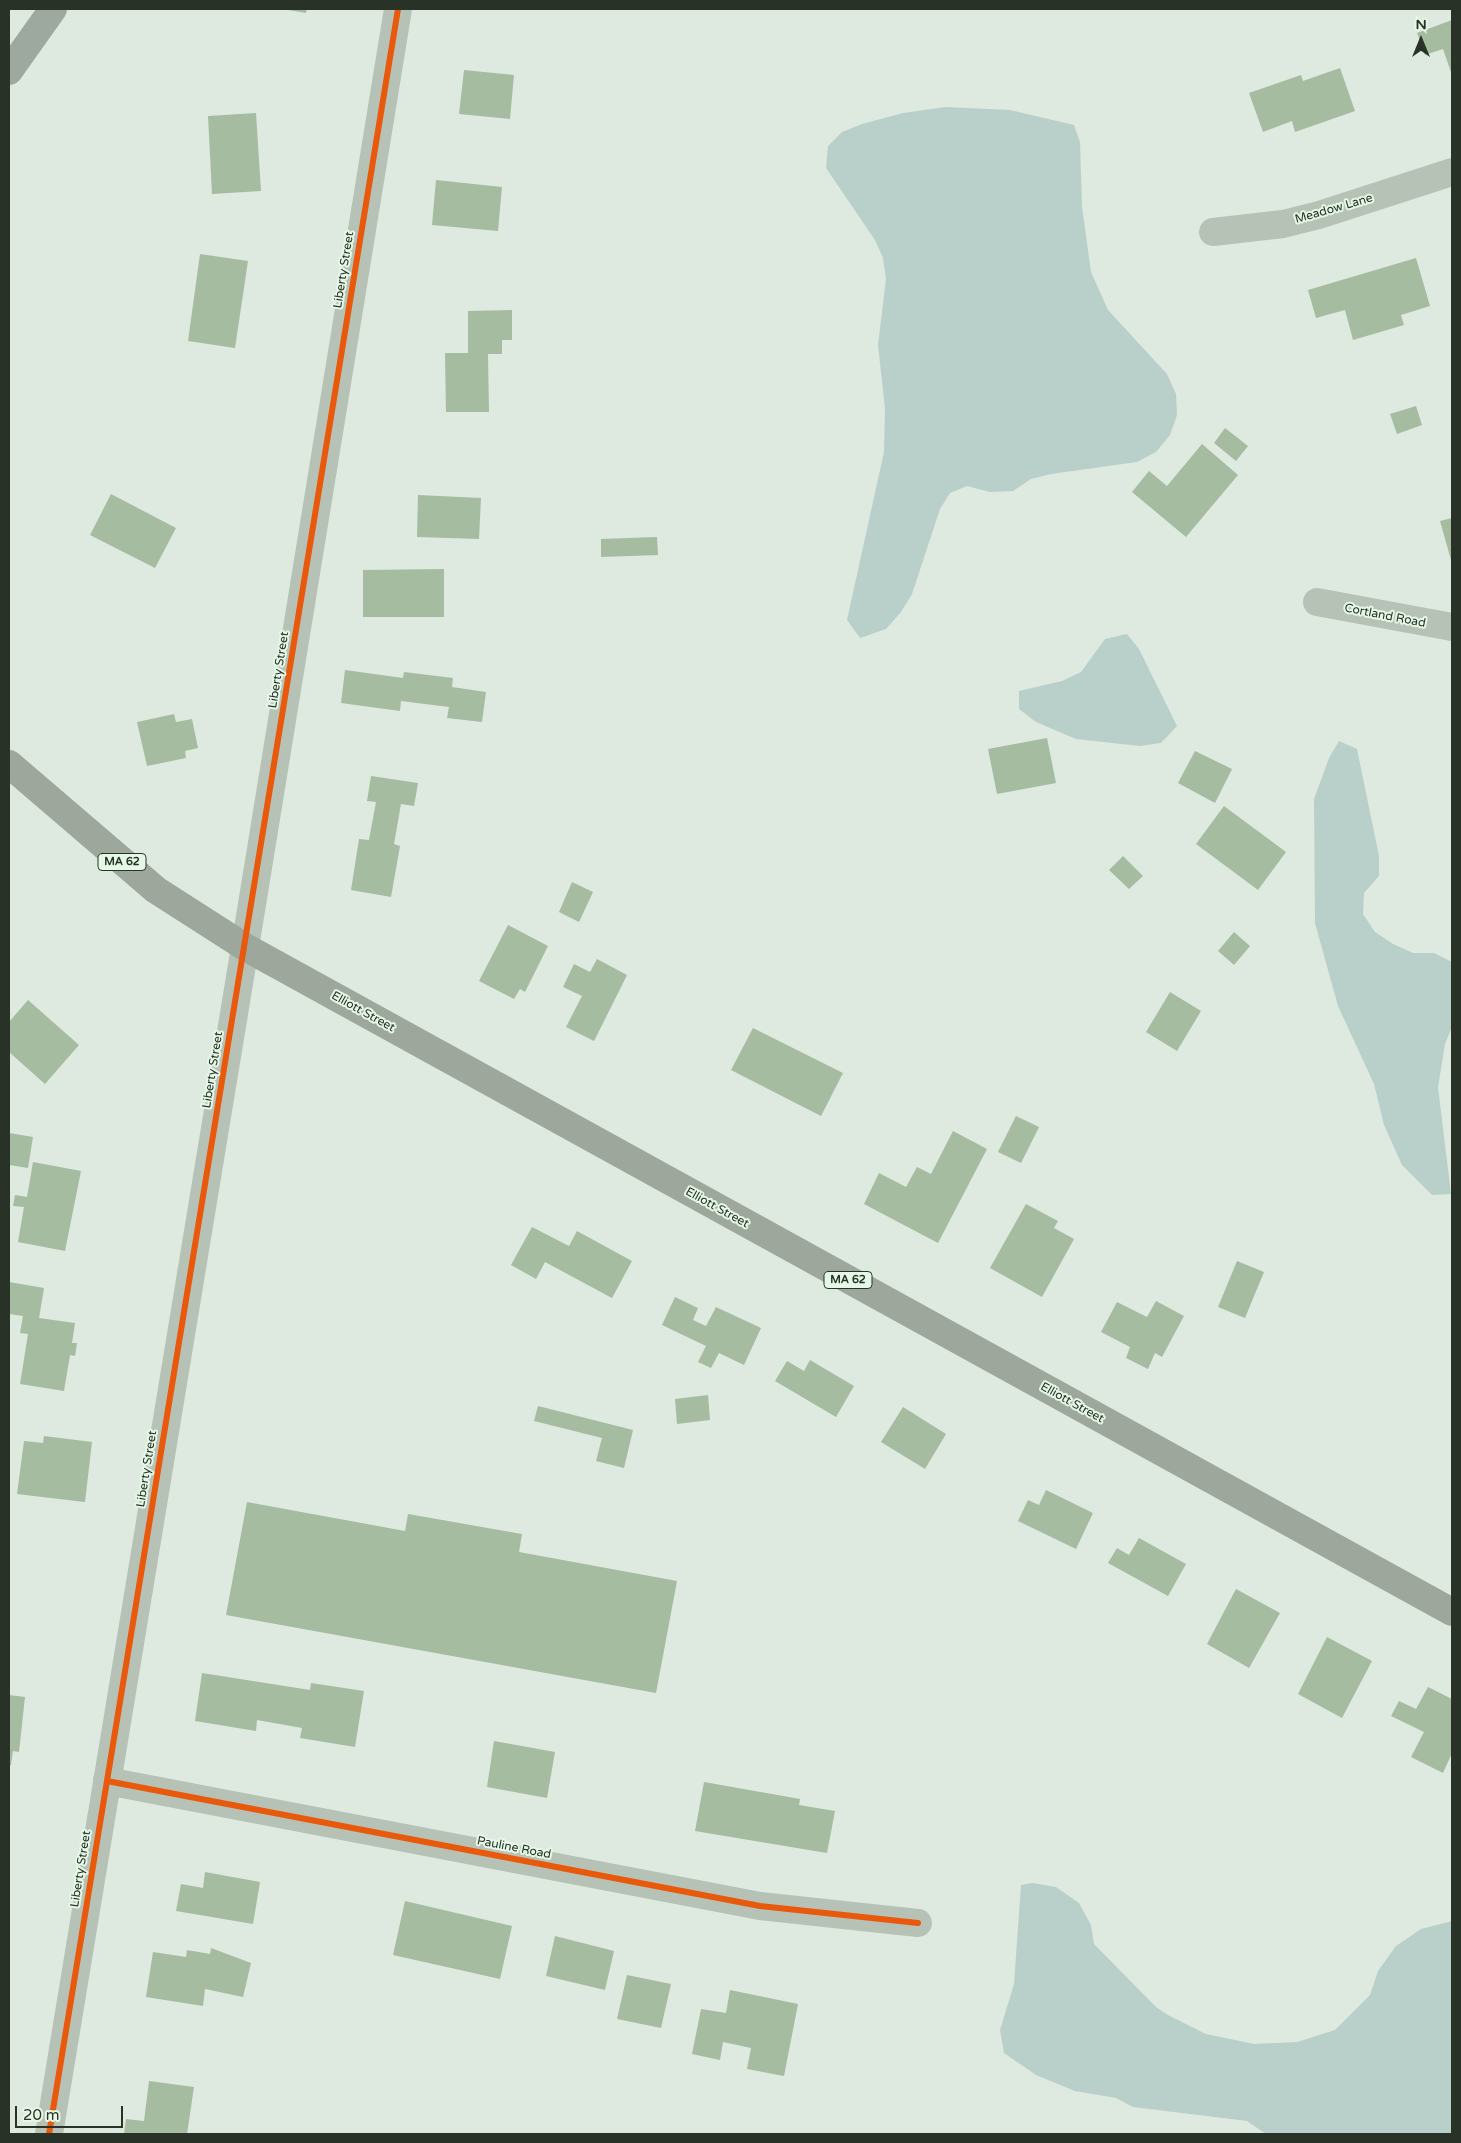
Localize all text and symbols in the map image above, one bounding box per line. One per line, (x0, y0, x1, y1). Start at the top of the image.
north arrow (1396, 15, 1446, 65)
text: N (1415, 16, 1427, 33)
street label: Meadow Lane (1294, 191, 1374, 227)
street label: Liberty Street (331, 231, 357, 309)
street label: Cortland Road (1343, 601, 1427, 631)
street label: Liberty Street (266, 631, 292, 709)
road number: MA 62 (98, 854, 146, 870)
street label: Elliott Street (329, 989, 397, 1035)
street label: Liberty Street (200, 1031, 226, 1109)
street label: Elliott Street (683, 1185, 751, 1231)
road number: MA 62 (824, 1272, 872, 1288)
street label: Elliott Street (1038, 1380, 1106, 1426)
street label: Liberty Street (134, 1430, 160, 1508)
street label: Liberty Street (68, 1830, 94, 1908)
street label: Pauline Road (476, 1834, 552, 1862)
scale bar (18, 2096, 125, 2128)
text: 20 m (23, 2106, 60, 2124)

